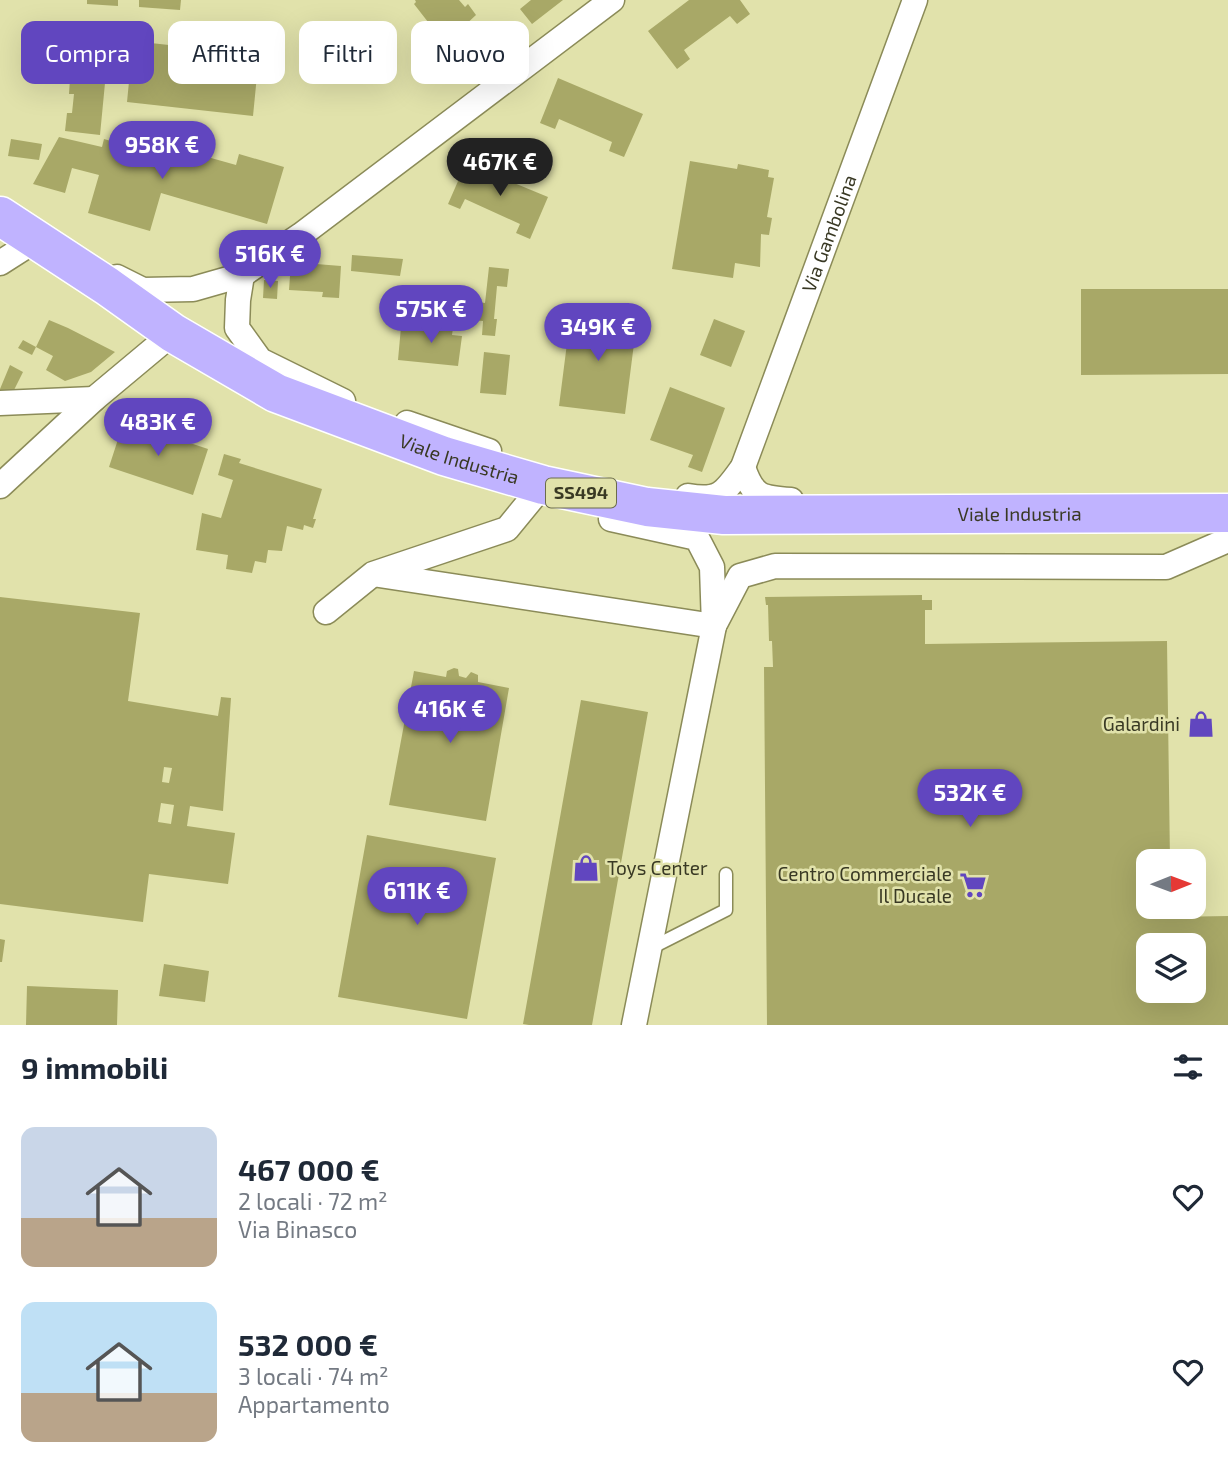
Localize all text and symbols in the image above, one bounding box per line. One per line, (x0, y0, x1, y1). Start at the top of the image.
chip: Compra (21, 21, 154, 84)
chip: Affitta (168, 21, 285, 84)
chip: Filtri (299, 21, 397, 84)
chip: Nuovo (411, 21, 529, 84)
pin: 958K € (105, 122, 219, 181)
text: 958K € (125, 130, 199, 158)
pin: 467K € (443, 138, 557, 198)
text: 467K € (463, 147, 537, 175)
street label: Via Gambolina (796, 171, 861, 295)
pin: 516K € (213, 230, 327, 290)
text: 516K € (235, 239, 305, 267)
pin: 575K € (374, 286, 488, 345)
text: 575K € (395, 294, 467, 322)
pin: 349K € (541, 304, 655, 363)
text: 349K € (560, 312, 636, 340)
pin: 483K € (101, 398, 215, 458)
text: 483K € (120, 407, 196, 435)
street label: Viale Industria (396, 428, 522, 488)
road number: SS494 (546, 478, 616, 508)
street label: Viale Industria (957, 502, 1082, 525)
pin: 416K € (393, 686, 507, 745)
text: 416K € (414, 694, 486, 722)
shop icon: Galardini (1186, 709, 1216, 739)
place label: Galardini (1103, 712, 1180, 735)
pin: 532K € (913, 770, 1027, 829)
text: 532K € (933, 778, 1007, 806)
north arrow (1136, 849, 1206, 919)
map controls (1136, 849, 1206, 1003)
shop icon: Toys Center (571, 853, 601, 883)
place label: Toys Center (607, 856, 708, 879)
place label: Centro Commerciale Il Ducale (778, 862, 952, 907)
pin: 611K € (360, 867, 474, 927)
supermarket icon: Centro Commerciale Il Ducale (958, 870, 988, 900)
text: 611K € (383, 876, 451, 904)
button: layers (1136, 933, 1206, 1003)
icon: filters (1169, 1048, 1207, 1086)
text: 9 immobili (21, 1049, 168, 1085)
text: 467 000 € (238, 1151, 380, 1187)
icon: home (77, 1155, 161, 1239)
icon: heart (1169, 1178, 1207, 1216)
text: 2 locali · 72 m² (238, 1187, 388, 1215)
text: Via Binasco (238, 1215, 357, 1243)
text: 532 000 € (238, 1326, 378, 1362)
icon: home (77, 1330, 161, 1414)
icon: heart (1169, 1353, 1207, 1391)
text: 3 locali · 74 m² (238, 1362, 389, 1390)
text: Appartamento (238, 1390, 390, 1418)

